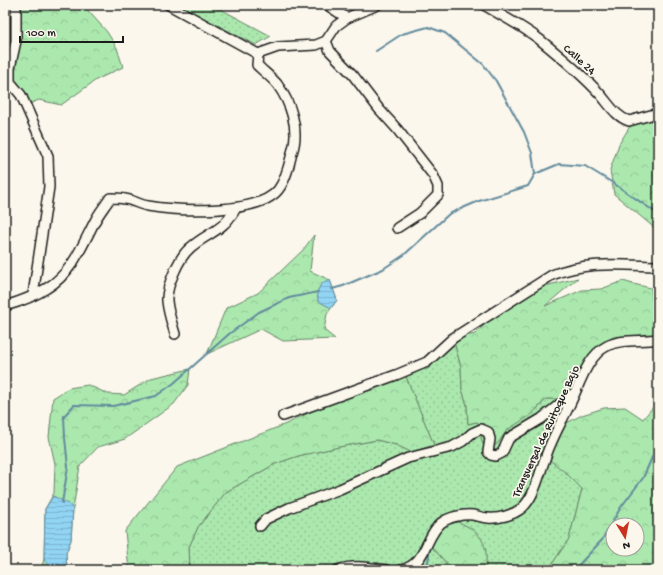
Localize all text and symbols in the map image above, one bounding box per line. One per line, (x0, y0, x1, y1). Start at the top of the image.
scale bar (20, 18, 123, 44)
text: 100 m (25, 27, 56, 41)
street label: Calle 24 (559, 42, 598, 79)
street label: Transversal de Ruitoque Bajo (510, 364, 584, 501)
north arrow (605, 517, 645, 557)
text: N (622, 538, 631, 551)

